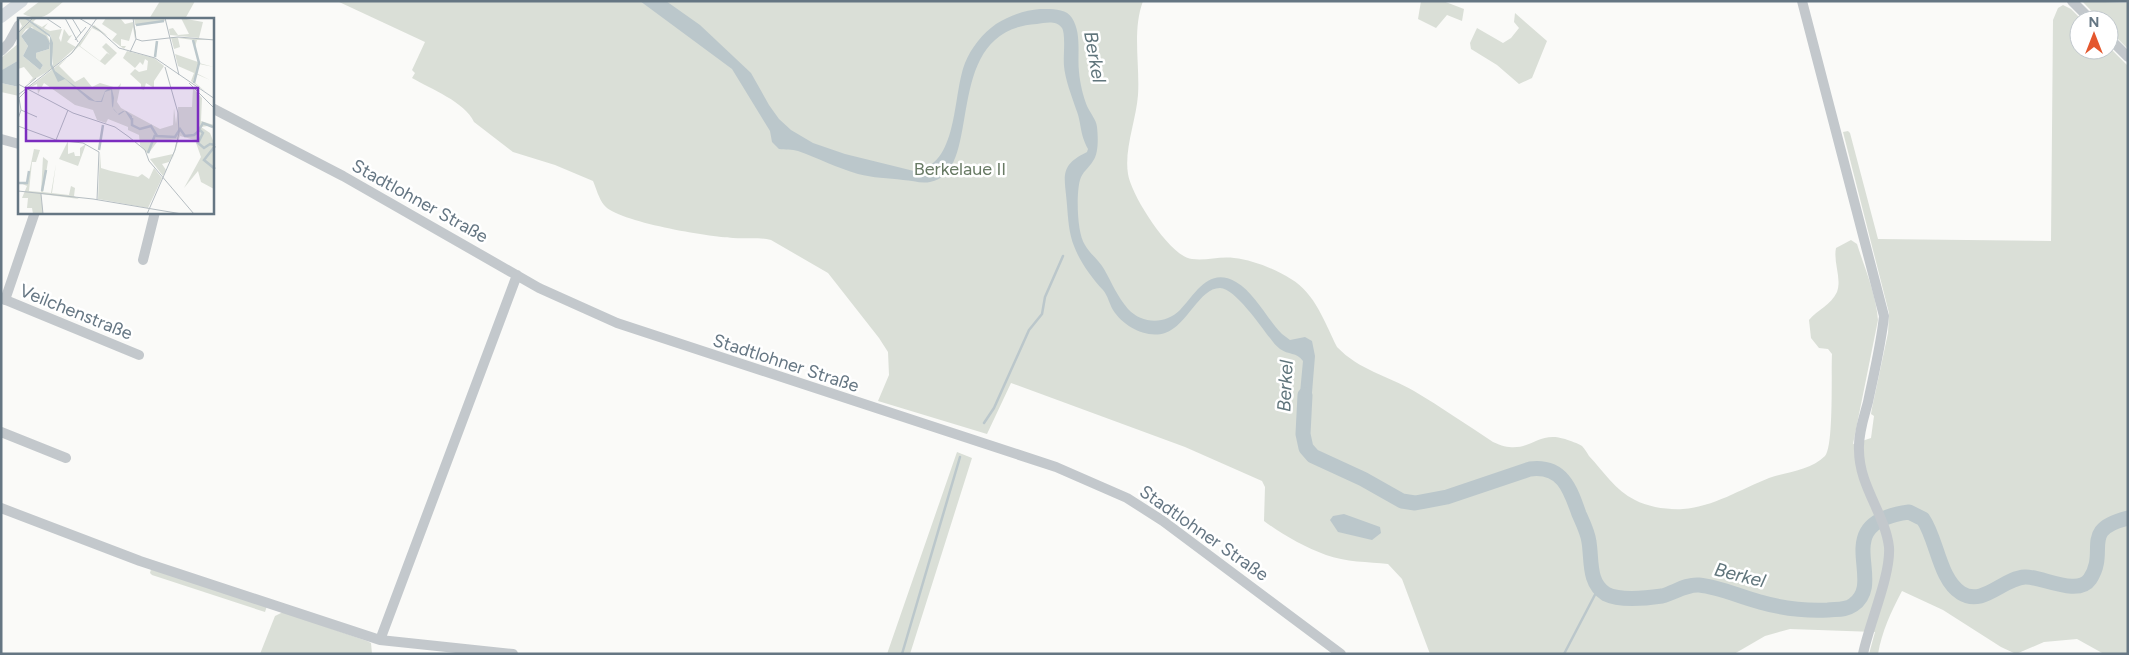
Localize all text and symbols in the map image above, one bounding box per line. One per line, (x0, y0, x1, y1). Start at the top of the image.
north arrow (2069, 10, 2119, 60)
text: N (2089, 14, 2099, 31)
inset map (18, 18, 214, 214)
water label: Berkel (1079, 29, 1111, 85)
street label: Stadtlohner Straße (348, 154, 492, 248)
park label: Berkelaue II (914, 158, 1006, 180)
street label: Veilchenstraße (16, 279, 136, 345)
street label: Stadtlohner Straße (710, 329, 862, 397)
water label: Berkel (1272, 359, 1298, 413)
street label: Stadtlohner Straße (1135, 480, 1273, 586)
water label: Berkel (1712, 558, 1769, 593)

